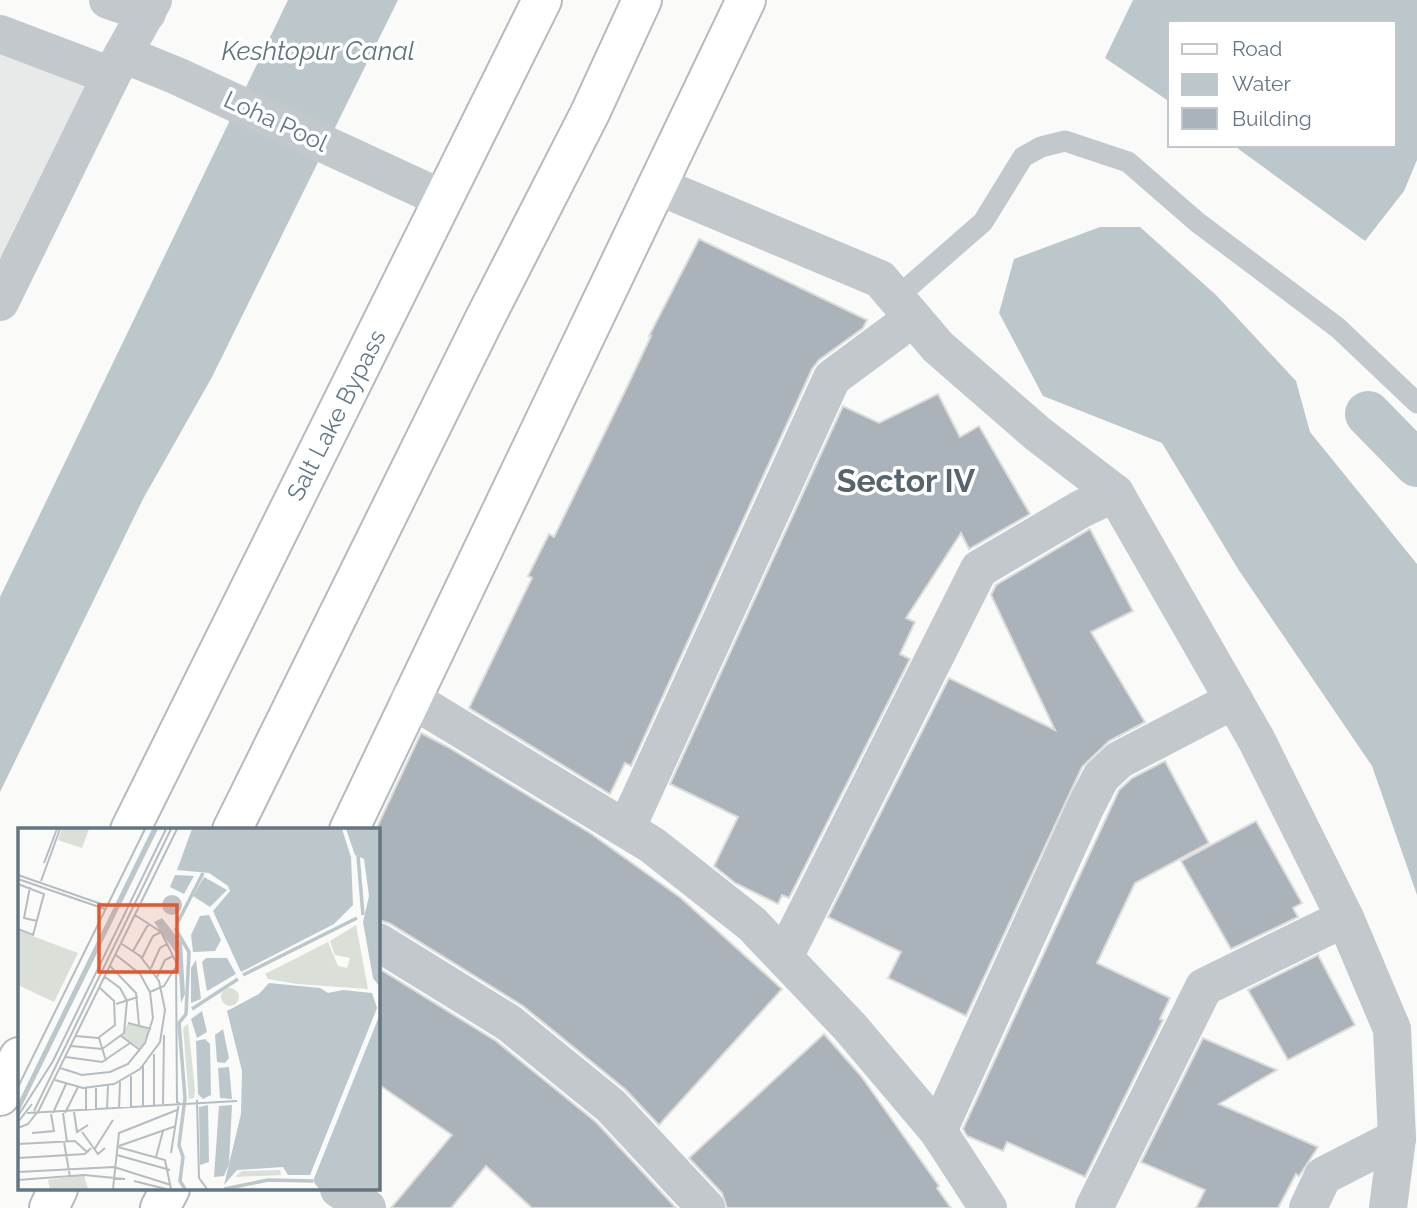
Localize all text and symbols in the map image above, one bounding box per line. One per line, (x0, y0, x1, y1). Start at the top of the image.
legend (1168, 21, 1396, 147)
water label: Keshtopur Canal (221, 36, 415, 66)
text: Road (1232, 36, 1282, 61)
text: Water (1232, 71, 1291, 96)
street label: Loha Pool (220, 84, 333, 158)
text: Building (1232, 106, 1312, 131)
street label: Salt Lake Bypass (280, 325, 392, 505)
district label: Sector IV (837, 462, 976, 499)
inset map (18, 828, 380, 1190)

